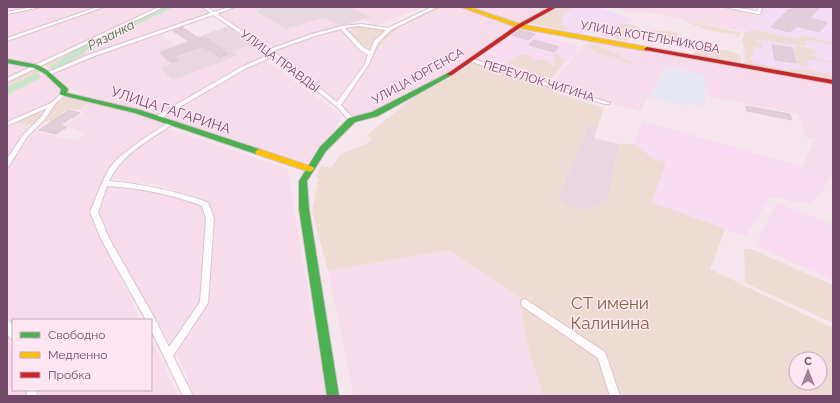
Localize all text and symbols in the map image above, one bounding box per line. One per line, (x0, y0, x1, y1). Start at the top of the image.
water label: Рязанка (85, 17, 137, 53)
street label: УЛИЦА КОТЕЛЬНИКОВА (579, 18, 721, 56)
street label: УЛИЦА ПРАВДЫ (238, 27, 322, 95)
street label: УЛИЦА ЮРГЕНСА (370, 45, 466, 107)
street label: ПЕРЕУЛОК ЧИГИНА (482, 57, 596, 105)
street label: УЛИЦА ГАГАРИНА (109, 83, 233, 137)
park label: СТ имени Калинина (571, 293, 650, 333)
legend (12, 319, 152, 391)
text: Свободно (48, 328, 105, 342)
text: Медленно (48, 348, 107, 362)
north arrow (788, 351, 828, 391)
text: С (804, 355, 812, 368)
text: Пробка (48, 368, 91, 382)

